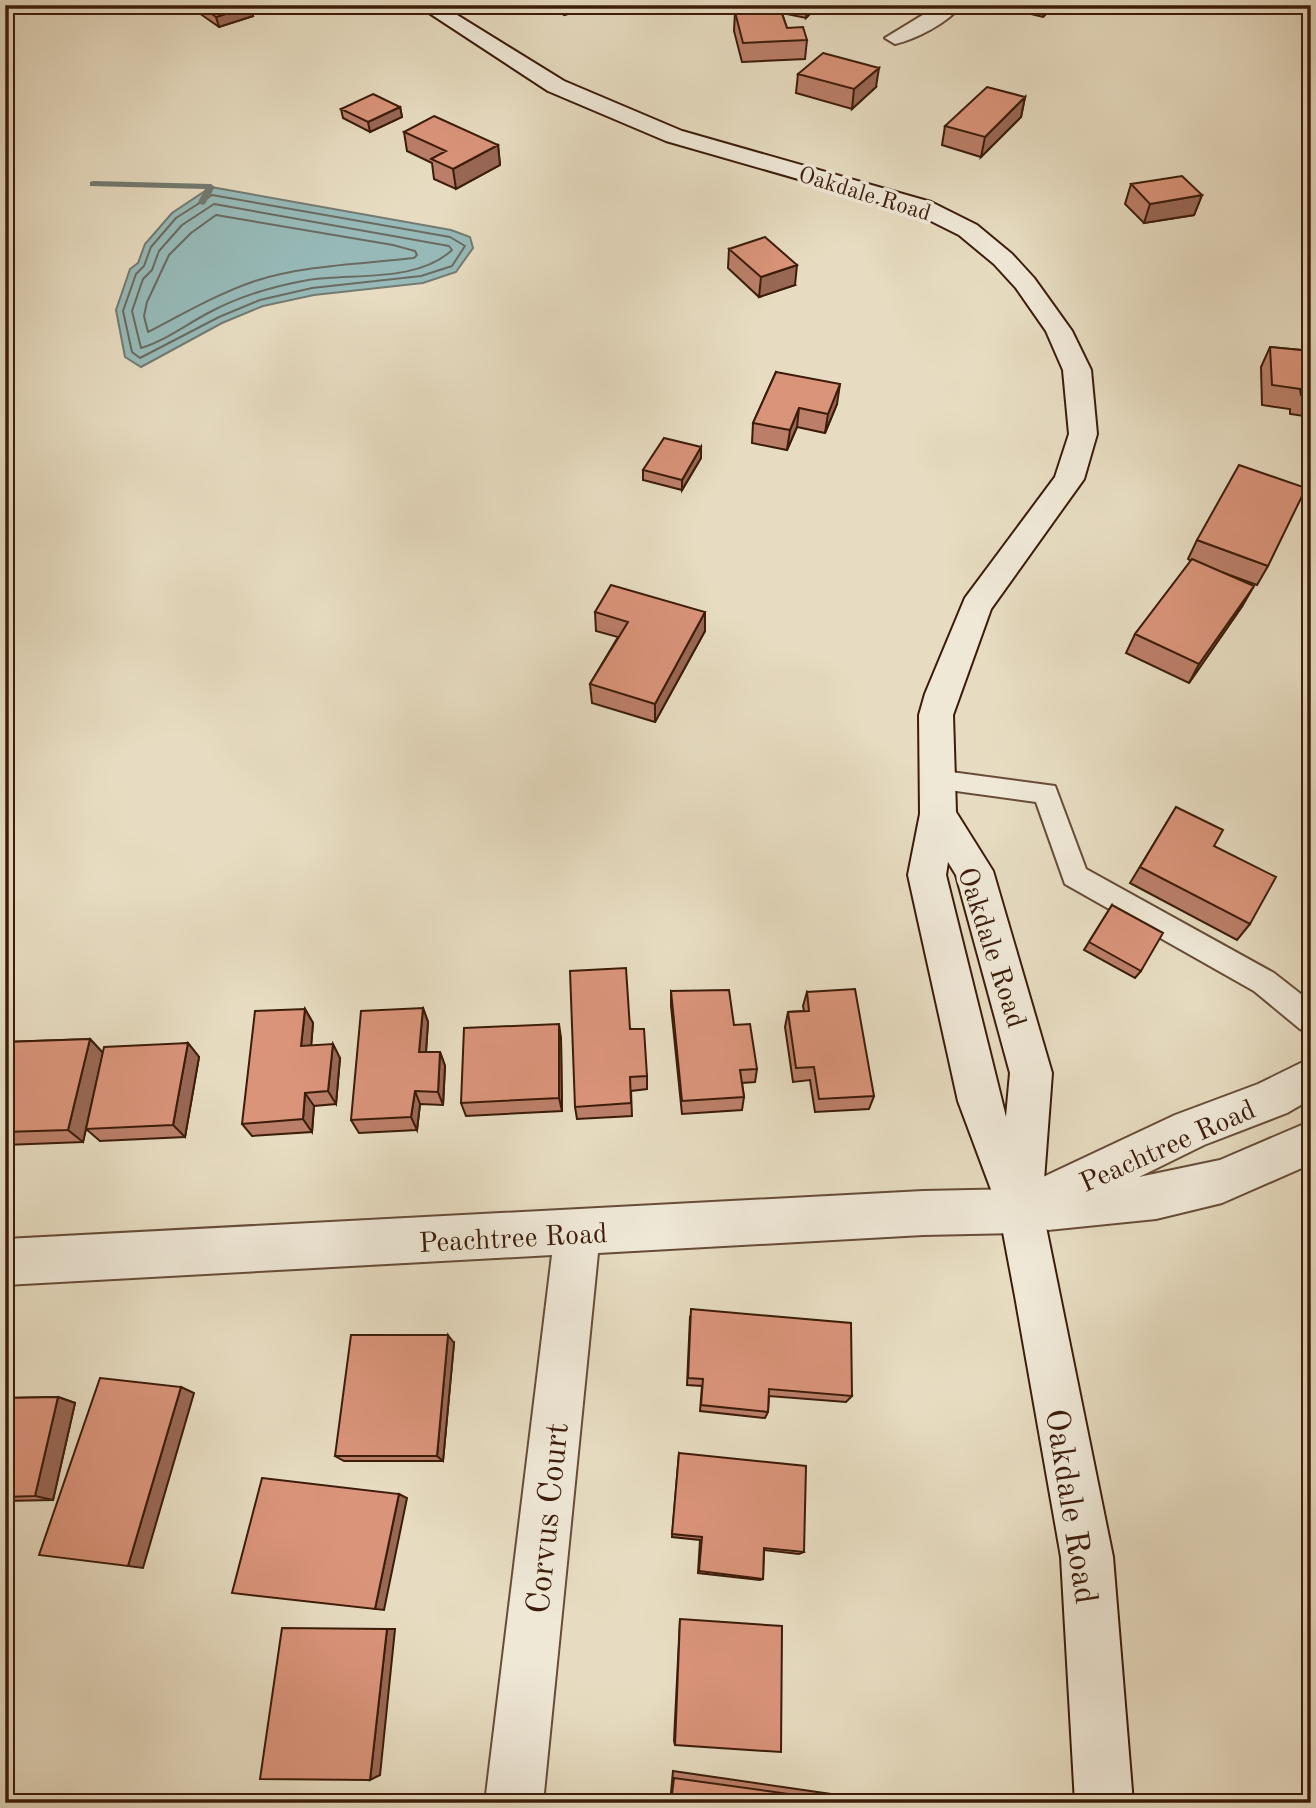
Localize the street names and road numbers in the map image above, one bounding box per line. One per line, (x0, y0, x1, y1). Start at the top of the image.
street label: Oakdale Road (796, 163, 934, 225)
street label: Oakdale Road (951, 864, 1029, 1032)
street label: Peachtree Road (1076, 1097, 1260, 1199)
street label: Peachtree Road (418, 1221, 608, 1259)
street label: Oakdale Road (1038, 1407, 1101, 1606)
street label: Corvus Court (523, 1421, 576, 1616)

